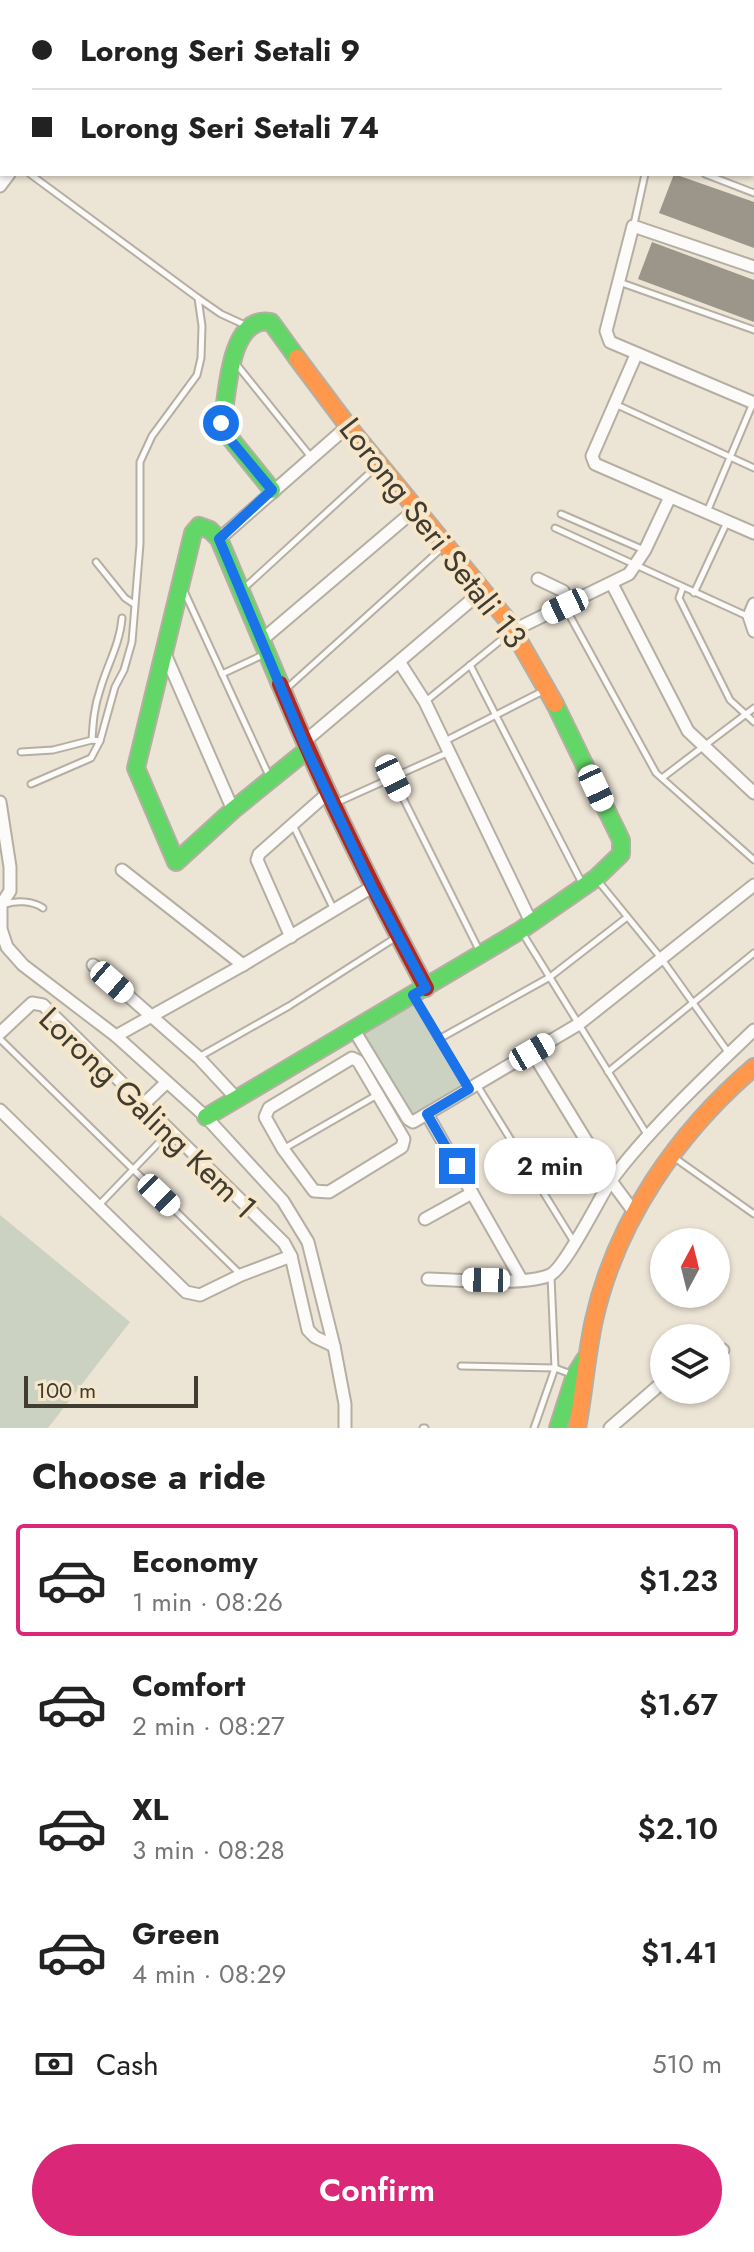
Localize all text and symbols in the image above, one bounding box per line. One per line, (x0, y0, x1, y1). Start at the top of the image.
text: Lorong Seri Setali 9 (80, 29, 360, 72)
text: Lorong Seri Setali 74 (80, 106, 379, 149)
route start (203, 405, 239, 441)
street label: Lorong Seri Setali 13 (328, 408, 538, 658)
car (538, 585, 592, 627)
car (372, 751, 414, 805)
car (575, 761, 617, 815)
car (86, 957, 138, 1007)
street label: Lorong Galing Kem 1 (29, 997, 267, 1229)
car (505, 1030, 559, 1074)
callout: 2 min (485, 1138, 617, 1194)
text: 2 min (517, 1147, 583, 1185)
route end (439, 1148, 475, 1184)
car (133, 1170, 185, 1220)
north arrow (650, 1228, 730, 1308)
map controls (650, 1228, 730, 1404)
car (462, 1268, 510, 1292)
button: layers (650, 1324, 730, 1404)
scale bar (24, 1372, 198, 1408)
text: 100 m (36, 1374, 96, 1406)
text: Choose a ride (32, 1450, 266, 1502)
text: Economy (132, 1540, 258, 1583)
icon: car (36, 1544, 108, 1616)
text: $1.23 (639, 1559, 718, 1602)
text: 1 min · 08:26 (132, 1583, 283, 1621)
text: Comfort (132, 1664, 245, 1707)
icon: car (36, 1668, 108, 1740)
text: $1.67 (639, 1683, 718, 1726)
text: 2 min · 08:27 (132, 1707, 285, 1745)
text: XL (132, 1788, 168, 1831)
icon: car (36, 1792, 108, 1864)
text: $2.10 (637, 1807, 718, 1850)
text: 3 min · 08:28 (132, 1831, 285, 1869)
text: Green (132, 1912, 220, 1955)
icon: car (36, 1916, 108, 1988)
text: $1.41 (641, 1931, 718, 1974)
text: 4 min · 08:29 (132, 1955, 286, 1993)
icon: cash (32, 2042, 76, 2086)
text: Cash (96, 2043, 159, 2086)
text: 510 m (652, 2045, 722, 2083)
button: Confirm (32, 2144, 722, 2236)

